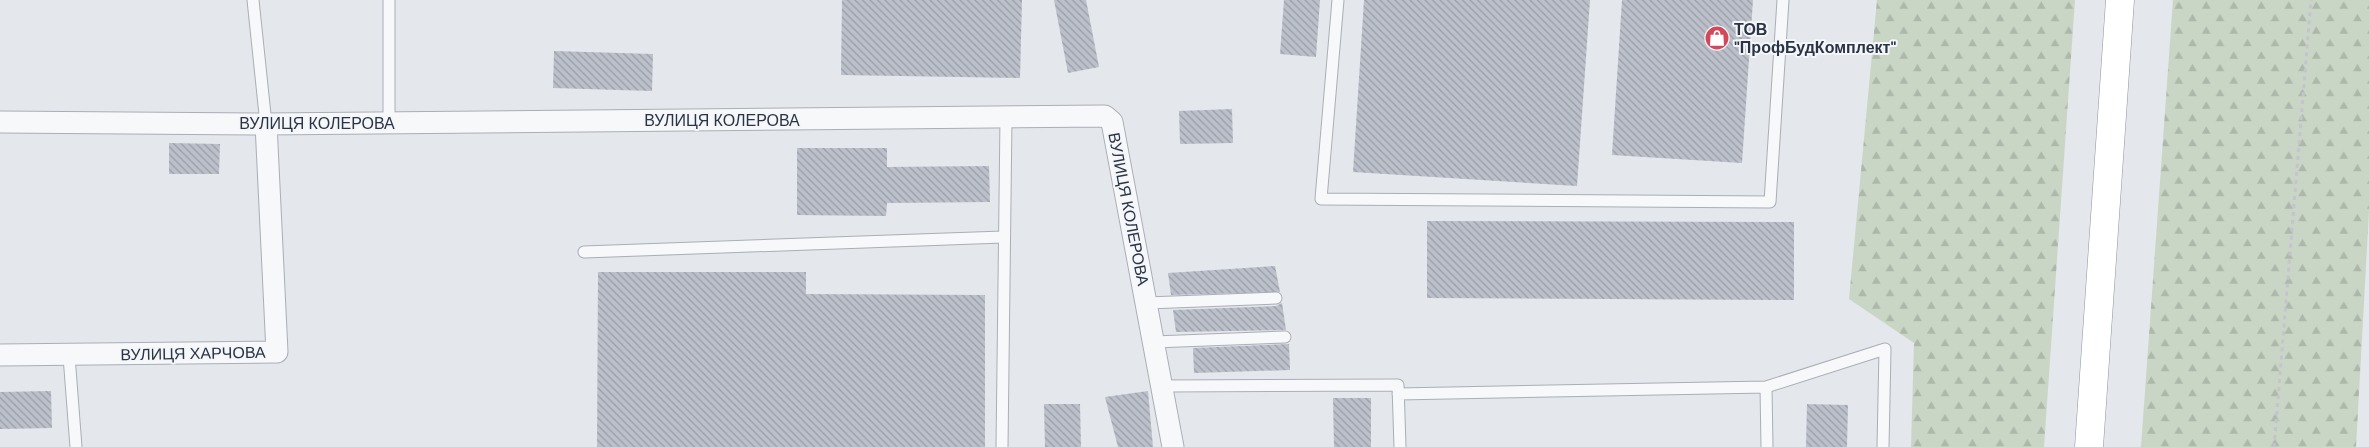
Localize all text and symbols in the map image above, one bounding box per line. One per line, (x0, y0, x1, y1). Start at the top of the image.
place label: ТОВ "ПрофБудКомплект" (1734, 19, 1896, 58)
shop icon: ТОВ "ПрофБудКомплект" (1704, 25, 1730, 51)
street label: ВУЛИЦЯ КОЛЕРОВА (644, 110, 800, 131)
street label: ВУЛИЦЯ КОЛЕРОВА (239, 113, 395, 134)
street label: ВУЛИЦЯ КОЛЕРОВА (1103, 131, 1154, 288)
street label: ВУЛИЦЯ ХАРЧОВА (120, 342, 266, 365)

